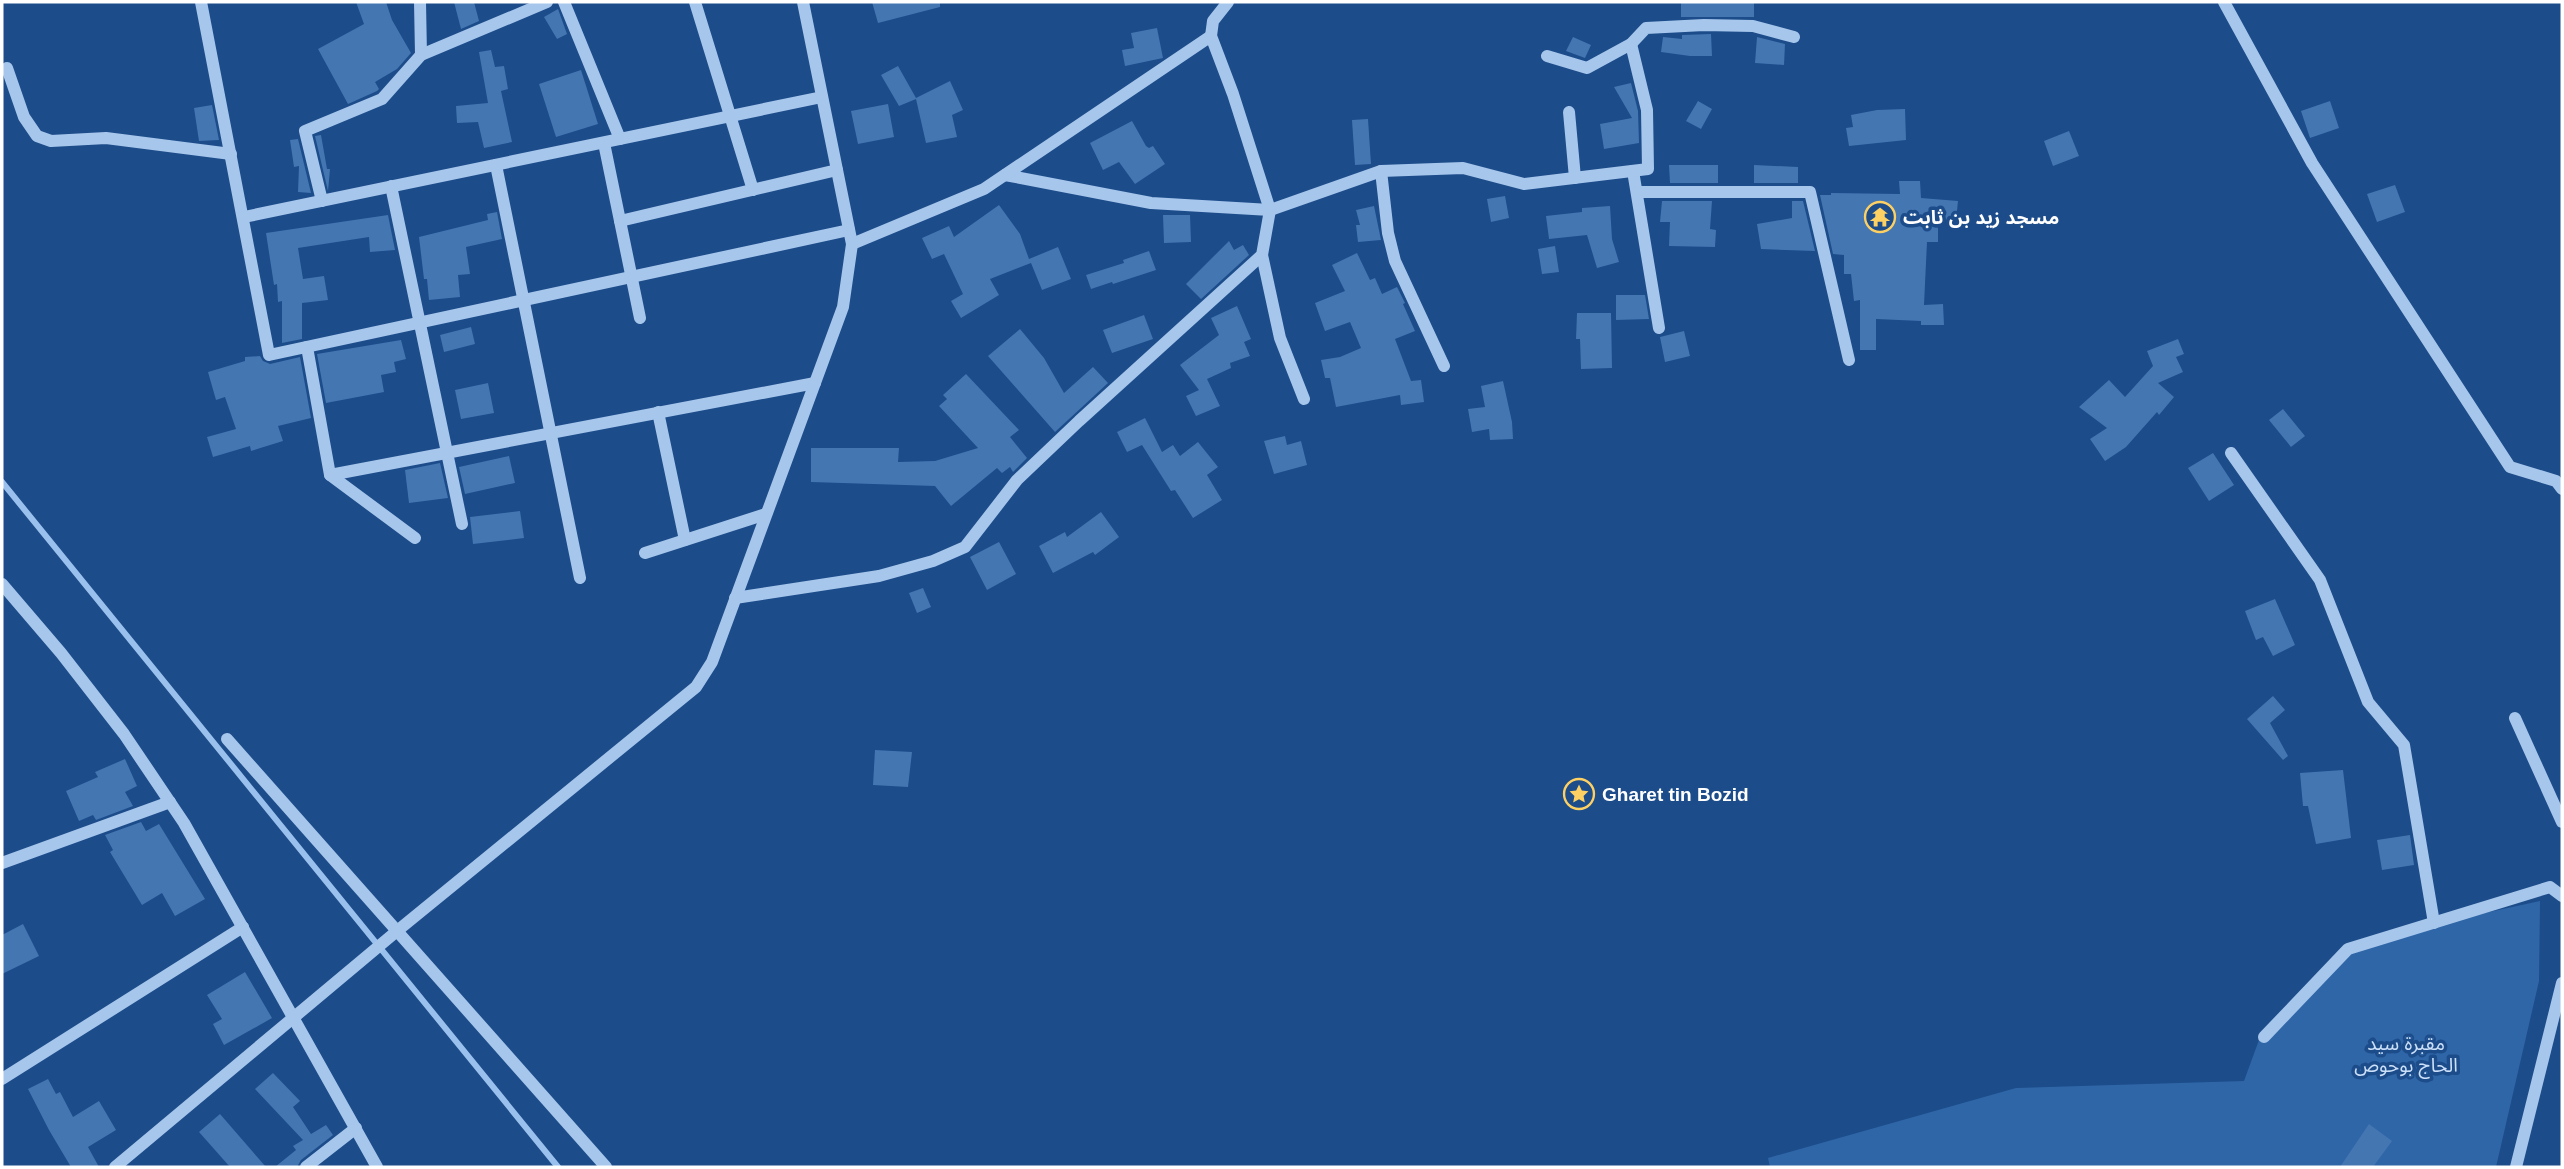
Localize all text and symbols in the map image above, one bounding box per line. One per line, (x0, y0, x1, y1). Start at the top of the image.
temple icon: مسجد زيد بن ثابت (1863, 200, 1897, 234)
place label: مسجد زيد بن ثابت (1903, 207, 2059, 229)
place icon: Gharet tin Bozid (1562, 777, 1596, 811)
place label: Gharet tin Bozid (1602, 784, 1749, 805)
park label: مقبرة سيد الحاج بوحوص (2354, 1033, 2458, 1079)

